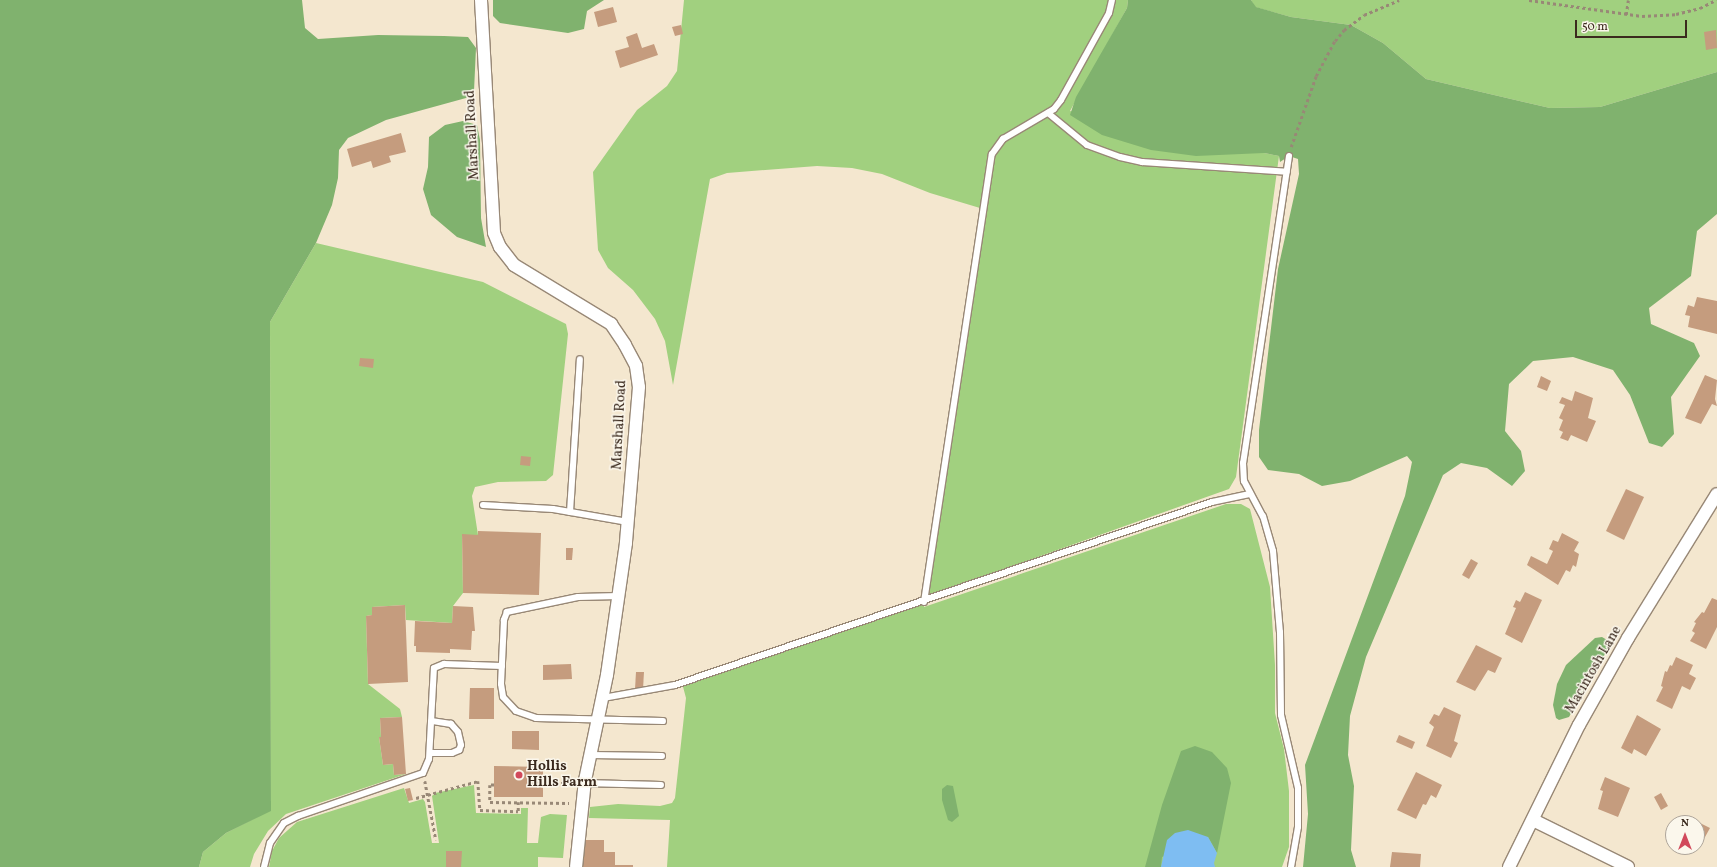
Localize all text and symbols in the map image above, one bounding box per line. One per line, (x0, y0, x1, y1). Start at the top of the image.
scale bar (1577, 12, 1689, 38)
text: 50 m (1582, 19, 1608, 35)
street label: Marshall Road (462, 90, 484, 180)
street label: Marshall Road (609, 380, 631, 470)
street label: Macintosh Lane (1562, 623, 1626, 717)
place label: Hollis Hills Farm (527, 759, 597, 792)
marker: Hollis Hills Farm (514, 770, 524, 780)
north arrow (1665, 815, 1705, 855)
text: N (1681, 816, 1689, 831)

